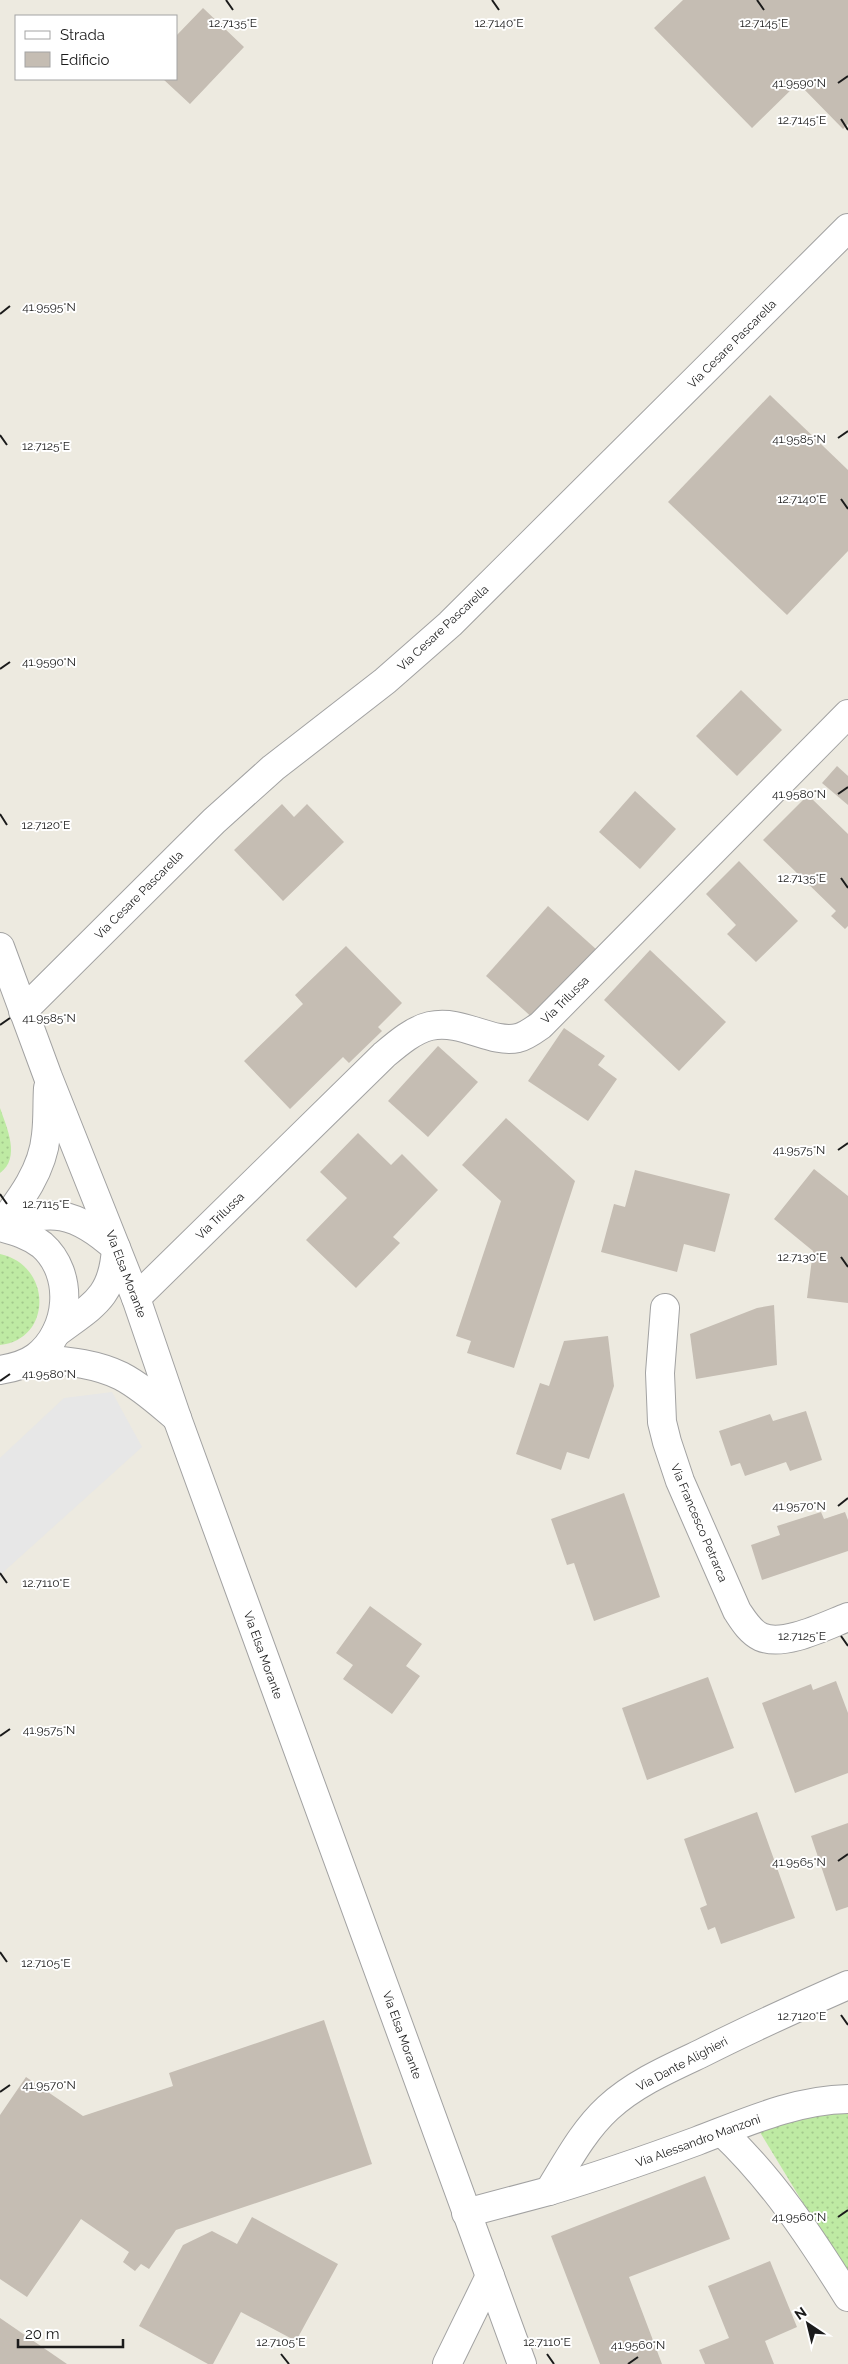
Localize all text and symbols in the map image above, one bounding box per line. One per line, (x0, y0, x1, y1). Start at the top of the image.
legend (15, 15, 178, 80)
text: 12.7135°E (209, 16, 257, 30)
text: 12.7140°E (474, 16, 524, 30)
text: 12.7145°E (740, 16, 788, 30)
text: Strada (60, 26, 105, 44)
text: Edificio (60, 51, 110, 69)
text: 41.9590°N (772, 76, 826, 90)
text: 12.7145°E (778, 113, 826, 127)
street label: Via Cesare Pascarella (685, 297, 779, 391)
text: 41.9595°N (22, 300, 76, 314)
text: 41.9585°N (772, 432, 826, 446)
text: 12.7125°E (22, 439, 70, 453)
text: 12.7140°E (777, 492, 827, 506)
street label: Via Cesare Pascarella (395, 582, 491, 674)
text: 41.9590°N (22, 655, 76, 669)
text: 41.9580°N (772, 787, 826, 801)
text: 12.7120°E (22, 818, 70, 832)
street label: Via Cesare Pascarella (92, 848, 186, 942)
text: 12.7135°E (778, 871, 826, 885)
street label: Via Trilussa (538, 973, 592, 1027)
text: 41.9585°N (22, 1011, 76, 1025)
text: 41.9575°N (773, 1143, 825, 1157)
street label: Via Trilussa (193, 1190, 247, 1242)
text: 12.7115°E (22, 1197, 70, 1211)
street label: Via Elsa Morante (103, 1228, 149, 1320)
text: 12.7130°E (778, 1250, 826, 1264)
text: 41.9580°N (22, 1367, 76, 1381)
street label: Via Francesco Petrarca (668, 1462, 730, 1584)
text: 41.9570°N (772, 1499, 826, 1513)
text: 12.7110°E (22, 1576, 70, 1590)
street label: Via Elsa Morante (241, 1609, 285, 1701)
text: 12.7125°E (778, 1629, 826, 1643)
text: 41.9575°N (23, 1723, 75, 1737)
text: 41.9565°N (772, 1855, 826, 1869)
text: 12.7105°E (21, 1956, 71, 1970)
street label: Via Elsa Morante (380, 1989, 424, 2081)
text: 12.7120°E (778, 2009, 826, 2023)
street label: Via Dante Alighieri (634, 2034, 730, 2094)
text: 41.9570°N (22, 2078, 76, 2092)
street label: Via Alessandro Manzoni (634, 2112, 762, 2170)
text: 41.9560°N (772, 2210, 826, 2224)
north arrow (783, 2299, 833, 2349)
text: N (792, 2304, 810, 2323)
scale bar (18, 2316, 122, 2348)
text: 20 m (25, 2325, 60, 2343)
text: 12.7105°E (256, 2335, 306, 2349)
text: 12.7110°E (523, 2335, 571, 2349)
text: 41.9560°N (611, 2338, 665, 2352)

